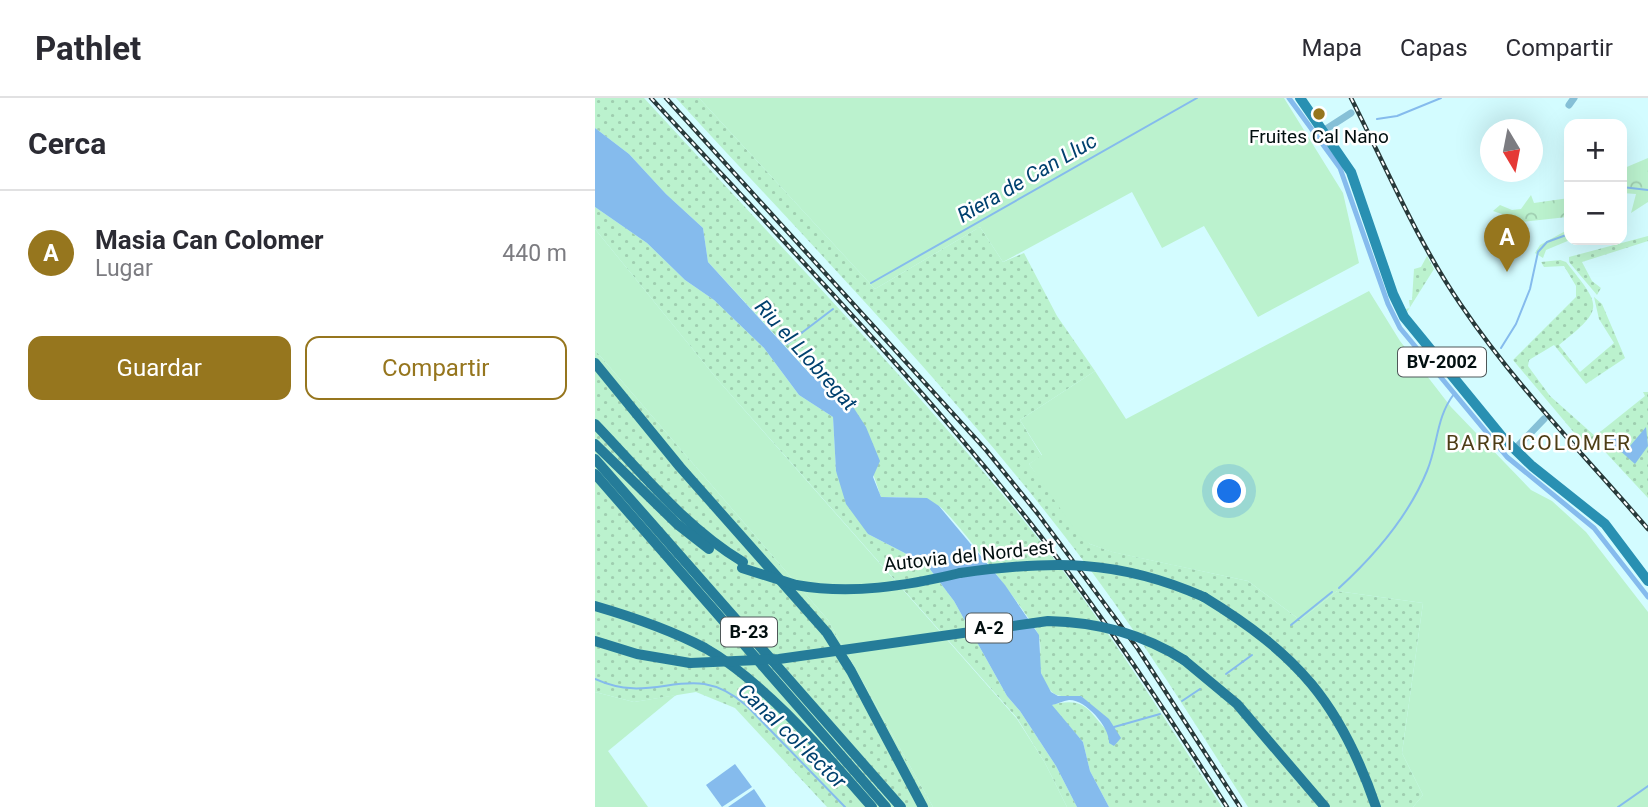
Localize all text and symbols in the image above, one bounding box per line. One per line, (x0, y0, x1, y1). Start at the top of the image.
text: Pathlet (35, 29, 141, 68)
text: Mapa (1301, 34, 1362, 62)
text: Capas (1400, 34, 1468, 62)
text: Compartir (1506, 34, 1613, 62)
marker: Fruites Cal Nano (1311, 106, 1327, 122)
north arrow (1480, 119, 1543, 182)
map controls (1564, 119, 1627, 245)
button: + (1564, 119, 1627, 182)
place label: Fruites Cal Nano (1249, 125, 1389, 148)
text: Cerca (28, 126, 106, 161)
water label: Riera de Can Lluc (953, 128, 1101, 228)
button: − (1564, 182, 1627, 245)
pin: A (1484, 214, 1530, 272)
text: Masia Can Colomer (95, 225, 324, 255)
text: A (43, 240, 59, 267)
text: 440 m (502, 240, 567, 267)
text: Lugar (95, 255, 153, 282)
water label: Riu el Llobregat (750, 295, 862, 415)
button: Guardar (28, 336, 291, 400)
button: Compartir (305, 336, 567, 400)
road number: BV-2002 (1398, 348, 1486, 376)
district label: BARRI COLOMER (1446, 431, 1632, 455)
your location (1212, 474, 1246, 508)
street label: Autovia del Nord-est (883, 535, 1055, 576)
road number: A-2 (966, 614, 1012, 642)
road number: B-23 (721, 618, 777, 646)
water label: Canal col·lector (733, 678, 852, 794)

